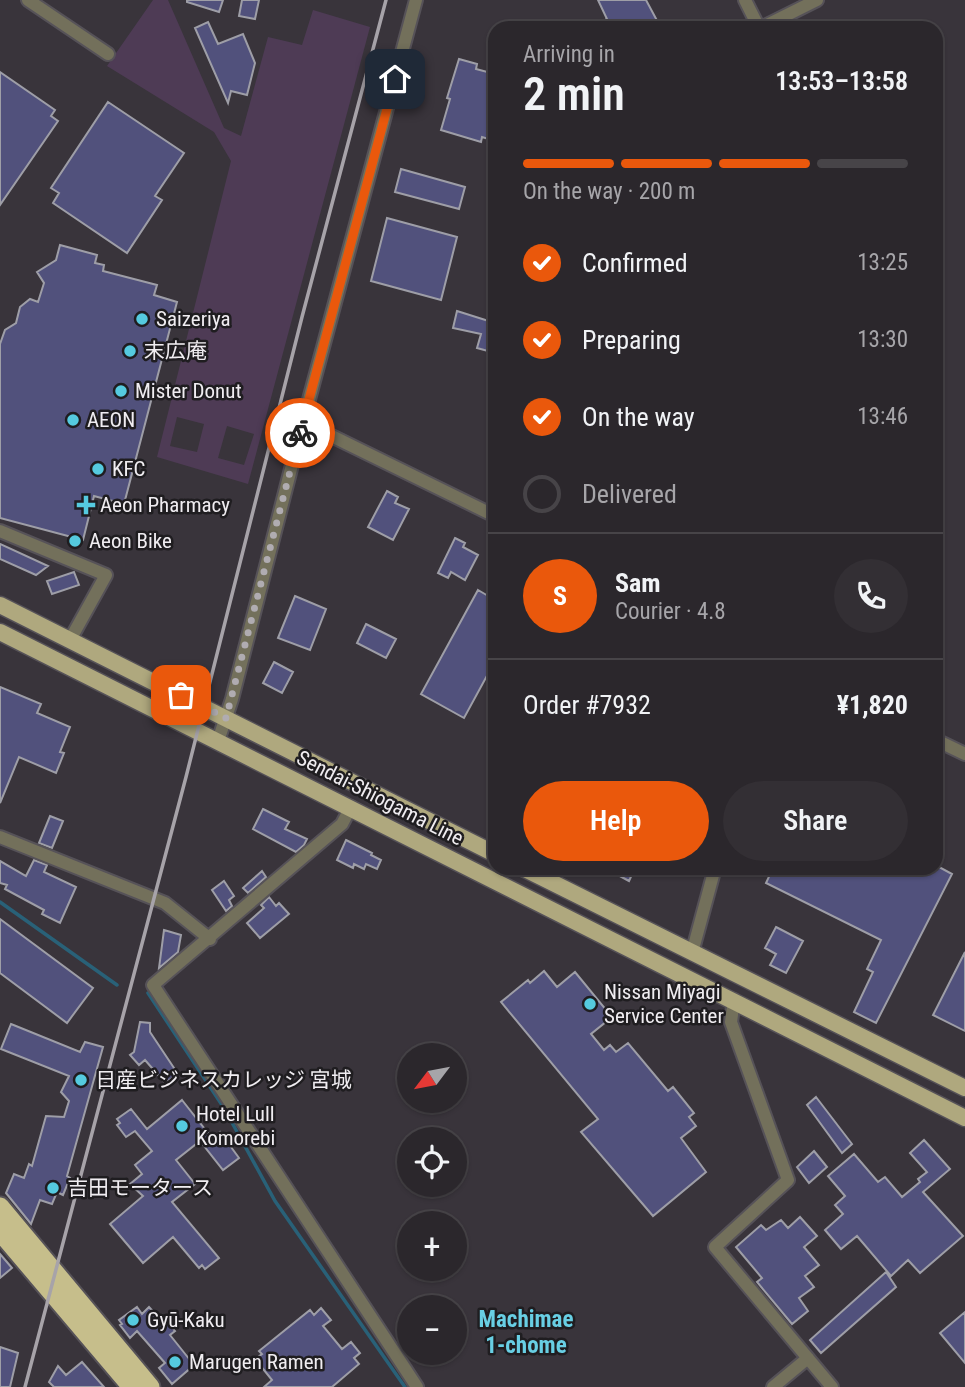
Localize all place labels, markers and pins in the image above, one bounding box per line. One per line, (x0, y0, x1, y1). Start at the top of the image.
pin (365, 49, 425, 109)
place label: Saizeriya (156, 307, 231, 331)
marker: Saizeriya (134, 311, 150, 327)
place label: 末広庵 (144, 339, 207, 363)
marker: 末広庵 (122, 343, 138, 359)
place label: Mister Donut (135, 379, 242, 403)
marker: Mister Donut (113, 383, 129, 399)
place label: AEON (87, 408, 135, 432)
marker: AEON (65, 412, 81, 428)
place label: KFC (112, 457, 145, 481)
marker: KFC (90, 461, 106, 477)
place label: Aeon Pharmacy (100, 493, 230, 517)
marker: Aeon Pharmacy (78, 497, 94, 513)
place label: Aeon Bike (89, 529, 172, 553)
marker: Aeon Bike (67, 533, 83, 549)
pin (151, 665, 211, 725)
place label: Nissan Miyagi Service Center (604, 980, 724, 1028)
marker: Nissan Miyagi Service Center (582, 996, 598, 1012)
place label: 日産ビジネスカレッジ 宮城 (95, 1068, 352, 1092)
marker: 日産ビジネスカレッジ 宮城 (73, 1072, 89, 1088)
place label: Hotel Lull Komorebi (196, 1102, 275, 1150)
marker: Hotel Lull Komorebi (174, 1118, 190, 1134)
place label: 吉田モータース (67, 1176, 213, 1200)
marker: 吉田モータース (45, 1180, 61, 1196)
place label: Gyū-Kaku (147, 1308, 225, 1332)
marker: Gyū-Kaku (125, 1312, 141, 1328)
place label: Marugen Ramen (189, 1350, 324, 1374)
marker: Marugen Ramen (167, 1354, 183, 1370)

